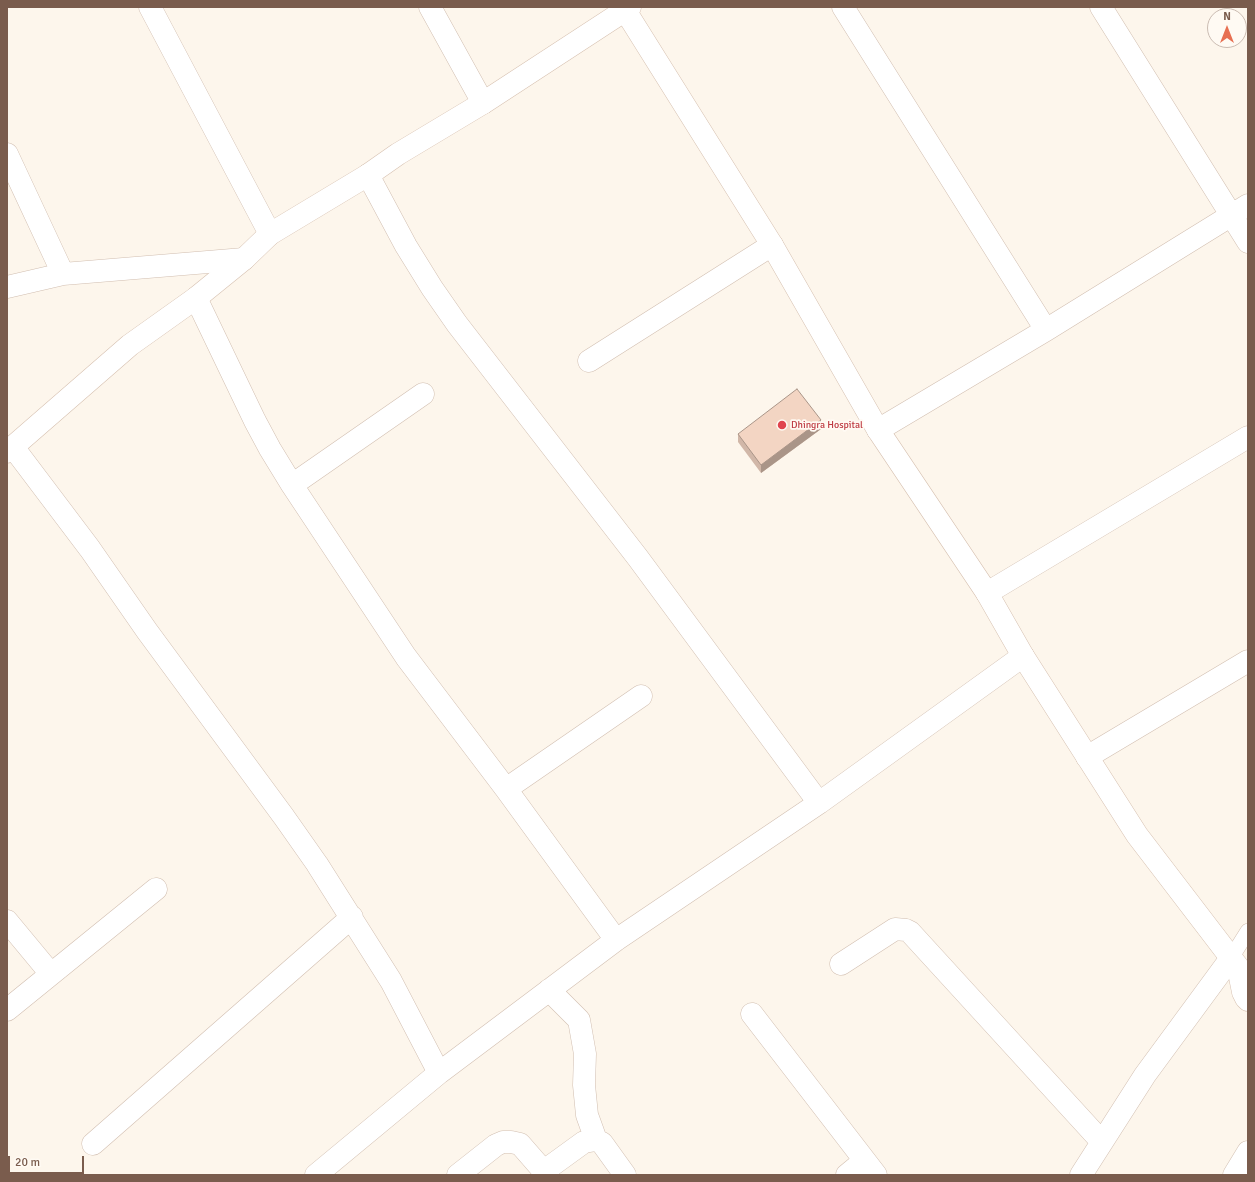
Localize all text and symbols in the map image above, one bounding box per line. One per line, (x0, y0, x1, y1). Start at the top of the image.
north arrow (1207, 8, 1247, 48)
text: N (1223, 10, 1231, 23)
marker: Dhingra Hospital (776, 419, 788, 431)
place label: Dhingra Hospital (791, 419, 863, 431)
scale bar (10, 1148, 86, 1174)
text: 20 m (15, 1155, 40, 1170)

